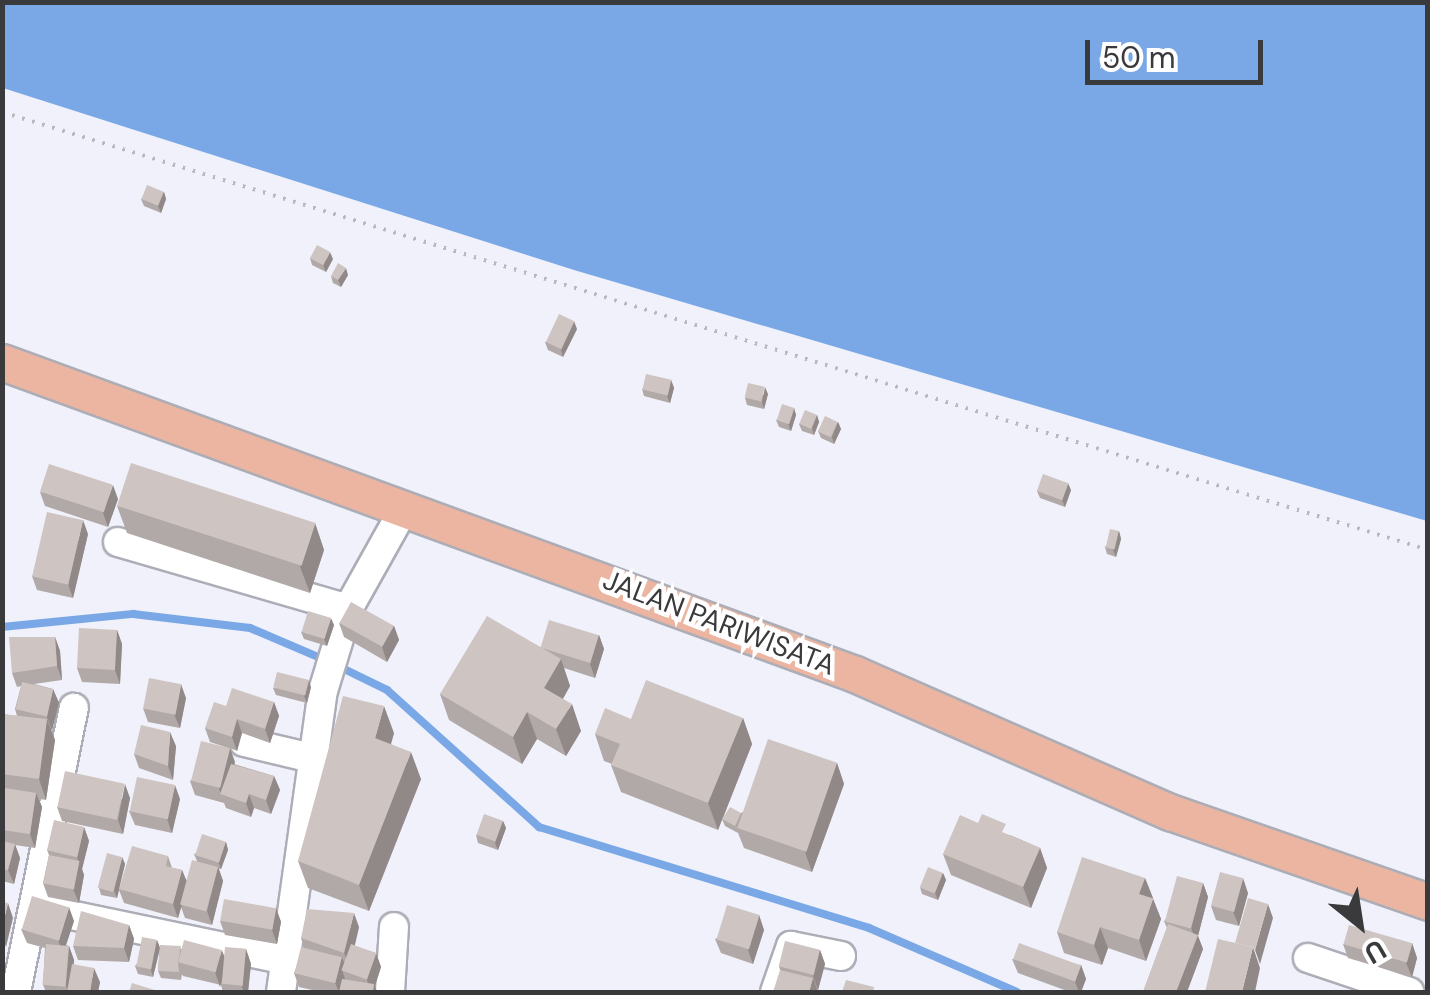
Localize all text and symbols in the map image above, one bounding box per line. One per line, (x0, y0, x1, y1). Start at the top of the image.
scale bar (1090, 20, 1268, 82)
text: 50 m (1102, 38, 1176, 77)
street label: JALAN PARIWISATA (598, 563, 840, 683)
north arrow (1310, 875, 1410, 975)
text: U (1358, 931, 1393, 972)

